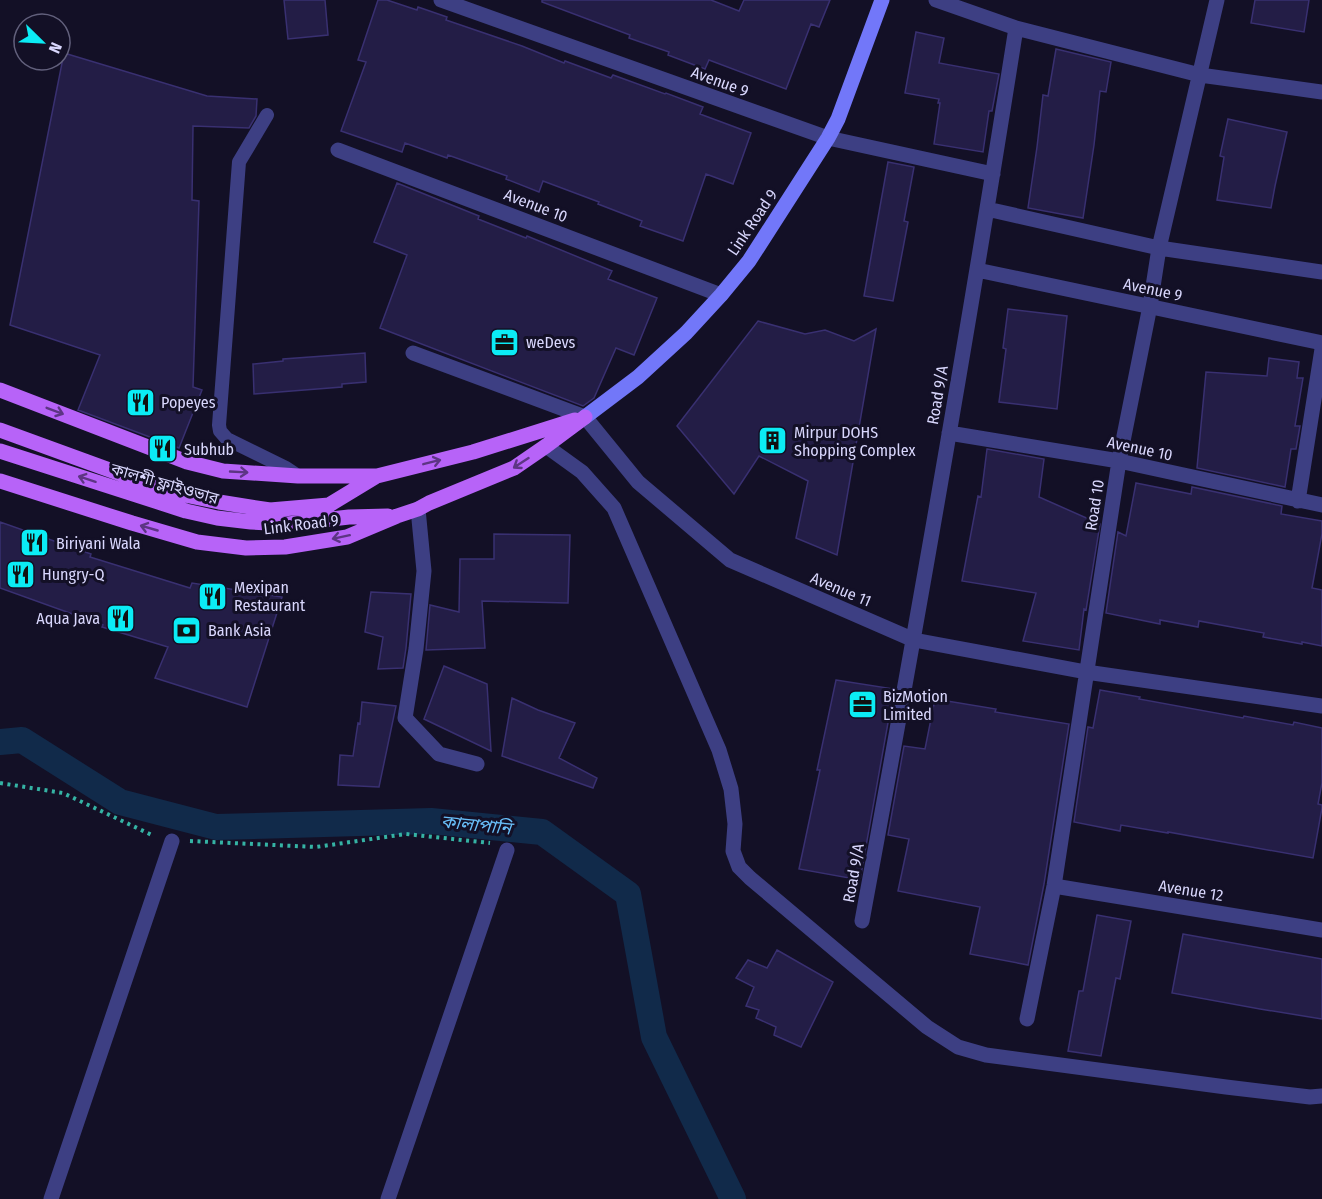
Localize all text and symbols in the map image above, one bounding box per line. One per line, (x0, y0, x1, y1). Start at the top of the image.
north arrow (12, 12, 72, 72)
text: N (45, 40, 66, 56)
street label: Avenue 9 (689, 62, 751, 101)
street label: Avenue 10 (501, 185, 570, 226)
street label: Link Road 9 (723, 186, 782, 259)
street label: Avenue 9 (1122, 274, 1184, 305)
office icon: weDevs (489, 326, 521, 358)
place label: weDevs (526, 333, 576, 352)
street label: Road 9/A (923, 364, 952, 426)
restaurant icon: Popeyes (124, 386, 156, 418)
place label: Popeyes (161, 393, 216, 412)
one-way arrow (45, 407, 63, 418)
place label: Mirpur DOHS Shopping Complex (794, 423, 916, 460)
building icon: Mirpur DOHS Shopping Complex (757, 425, 789, 457)
street label: Avenue 10 (1105, 432, 1174, 465)
restaurant icon: Subhub (147, 433, 179, 465)
place label: Subhub (184, 440, 234, 459)
one-way arrow (423, 456, 442, 468)
one-way arrow (512, 457, 529, 470)
street label: কালশী ফ্লাইওভার (108, 459, 221, 508)
one-way arrow (229, 467, 249, 478)
one-way arrow (78, 473, 97, 484)
street label: Road 10 (1081, 478, 1108, 532)
street label: Link Road 9 (262, 510, 340, 539)
one-way arrow (140, 522, 159, 533)
restaurant icon: Biriyani Wala (19, 527, 51, 559)
one-way arrow (332, 532, 351, 543)
place label: Biriyani Wala (56, 534, 141, 553)
restaurant icon: Hungry-Q (5, 558, 37, 590)
place label: Hungry-Q (42, 565, 105, 584)
street label: Avenue 11 (808, 568, 874, 611)
place label: Mexipan Restaurant (234, 578, 306, 615)
restaurant icon: Mexipan Restaurant (197, 580, 229, 612)
restaurant icon: Aqua Java (105, 602, 137, 634)
place label: Aqua Java (36, 609, 100, 628)
bank icon: Bank Asia (171, 614, 203, 646)
place label: Bank Asia (208, 621, 272, 640)
place label: BizMotion Limited (883, 687, 948, 724)
office icon: BizMotion Limited (846, 689, 878, 721)
water label: কালাপানি (440, 810, 515, 840)
street label: Road 9/A (839, 842, 868, 904)
street label: Avenue 12 (1157, 876, 1225, 905)

